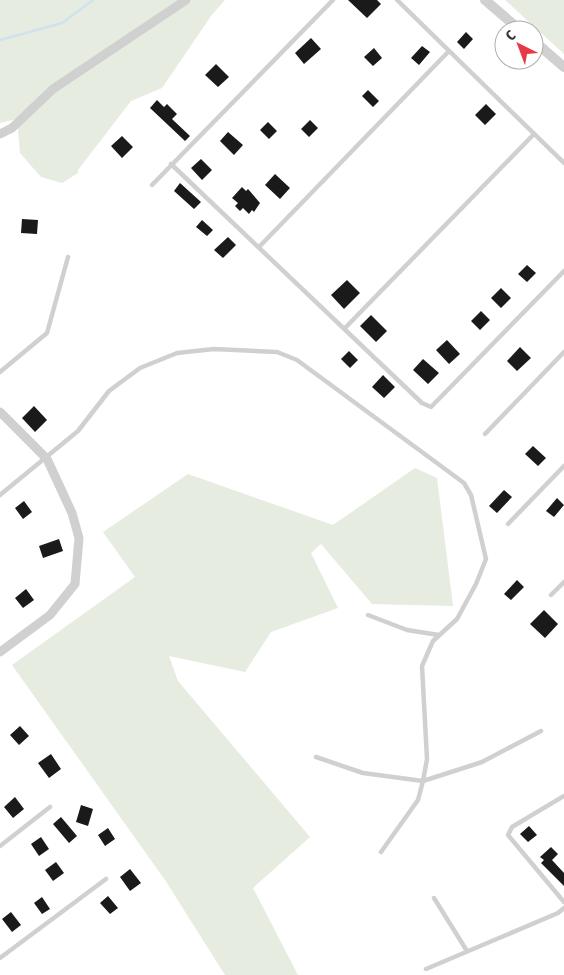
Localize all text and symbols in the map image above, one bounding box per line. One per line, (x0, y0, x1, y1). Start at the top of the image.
north arrow (494, 20, 544, 70)
text: С (502, 26, 520, 44)

